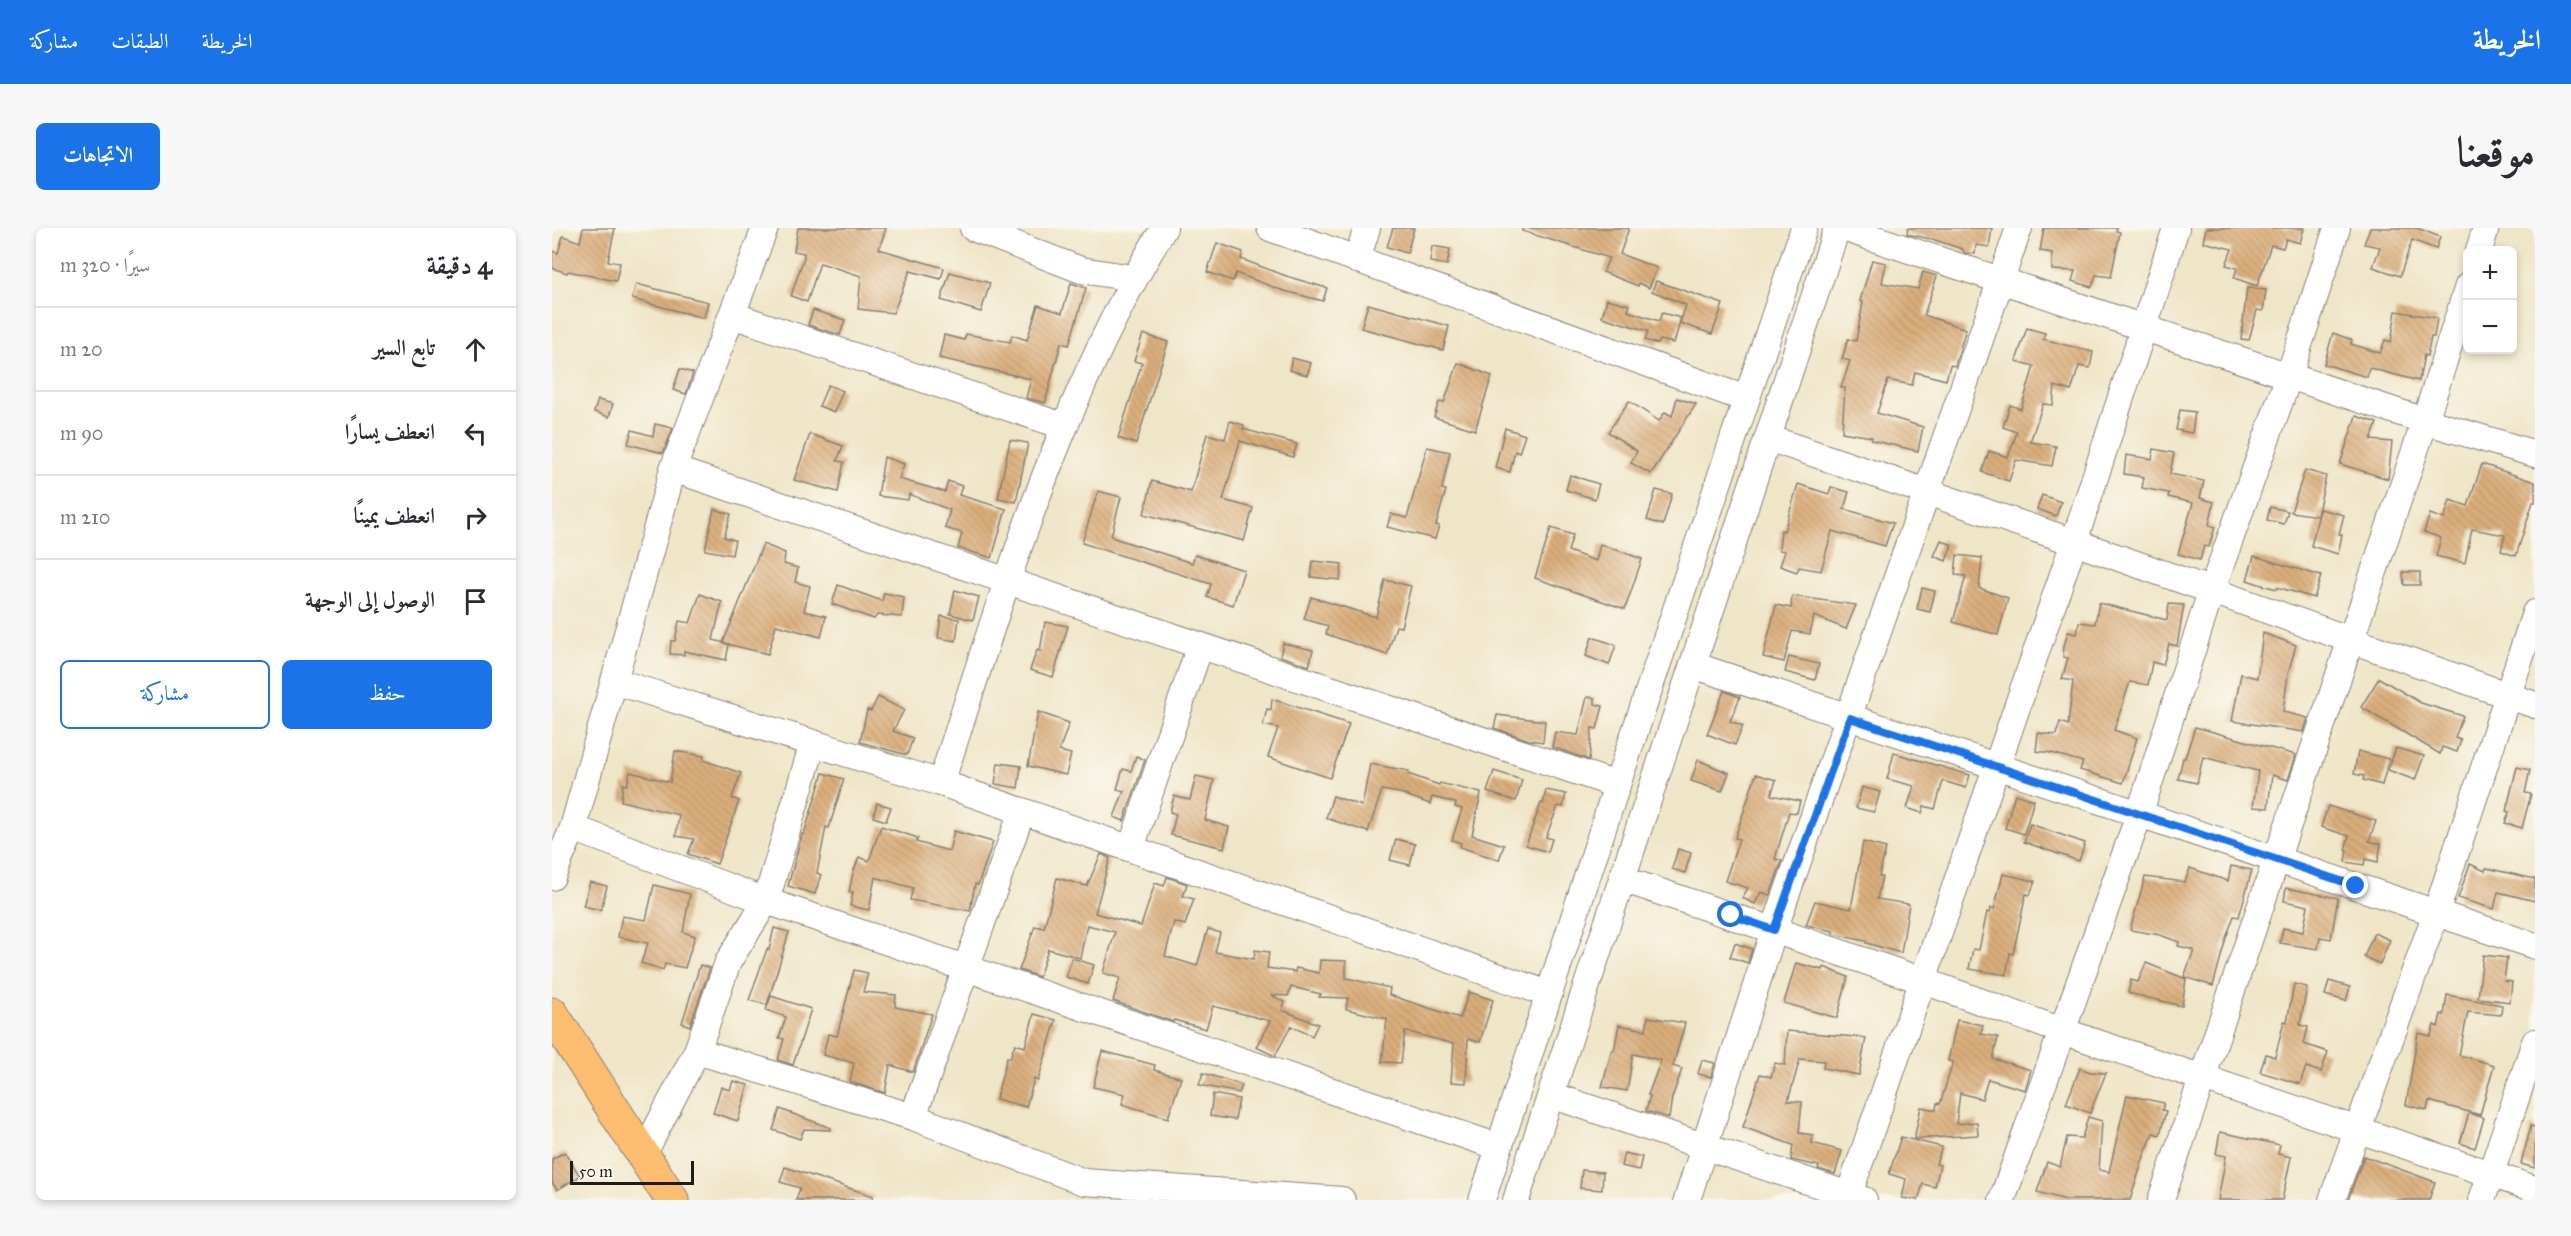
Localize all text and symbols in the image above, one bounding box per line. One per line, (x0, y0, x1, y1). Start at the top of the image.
text: الخريطة (2473, 22, 2541, 57)
text: مشاركة (30, 28, 78, 54)
text: الطبقات (111, 28, 168, 54)
text: الخريطة (201, 28, 253, 54)
button: الاتجاهات (36, 123, 160, 190)
text: موقعنا (2457, 126, 2535, 178)
map controls (2463, 246, 2517, 354)
button: + (2463, 246, 2517, 300)
text: 4 دقيقة (427, 249, 492, 281)
text: سيرًا · 320 m (60, 253, 150, 277)
button: − (2463, 300, 2517, 354)
icon: ahead (459, 333, 492, 366)
text: تابع السير (373, 334, 435, 361)
text: 20 m (60, 337, 103, 361)
icon: left (459, 417, 492, 450)
text: انعطف يسارًا (345, 418, 435, 445)
text: 90 m (60, 421, 104, 445)
icon: right (459, 501, 492, 534)
text: انعطف يمينًا (354, 502, 435, 529)
text: 210 m (60, 505, 110, 529)
icon: arrive (459, 585, 492, 618)
text: الوصول إلى الوجهة (305, 586, 435, 613)
button: مشاركة (60, 660, 270, 729)
button: حفظ (282, 660, 492, 729)
route end (2342, 872, 2368, 898)
route start (1717, 901, 1743, 927)
scale bar (570, 1158, 694, 1186)
text: 50 m (579, 1162, 613, 1181)

